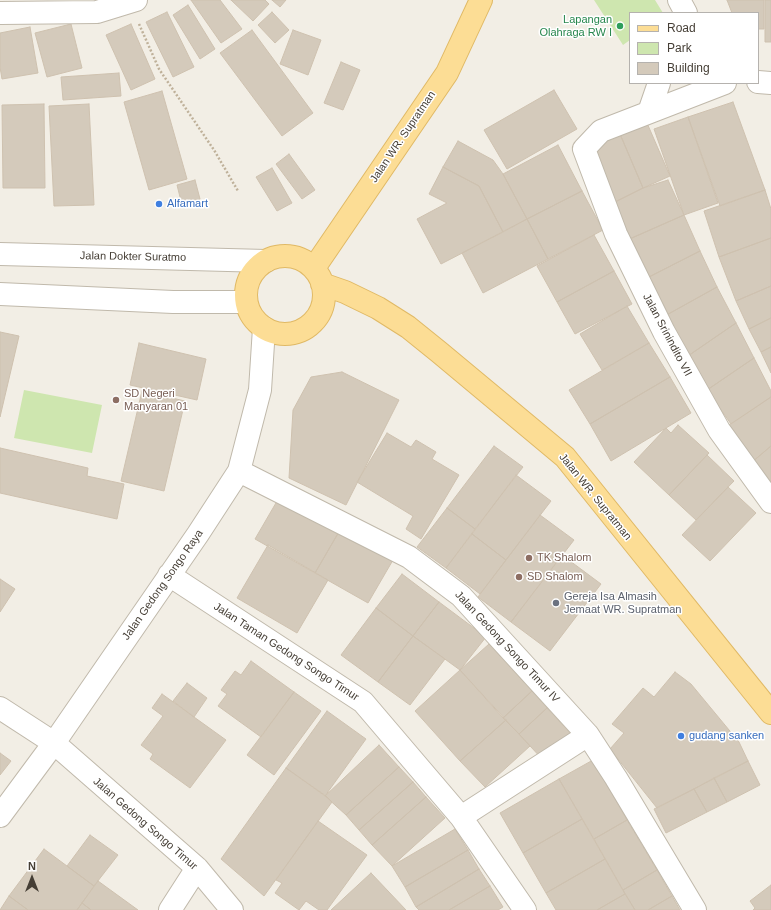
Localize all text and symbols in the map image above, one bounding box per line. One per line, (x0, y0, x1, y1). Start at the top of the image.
legend (629, 12, 759, 84)
place label: Lapangan Olahraga RW I (539, 13, 612, 39)
marker: Lapangan Olahraga RW I (615, 21, 625, 31)
text: Road (667, 21, 696, 35)
text: Park (667, 41, 692, 55)
text: Building (667, 61, 710, 75)
street label: Jalan WR. Supratman (367, 89, 439, 185)
place label: Alfamart (167, 197, 208, 211)
marker: Alfamart (154, 199, 164, 209)
street label: Jalan Dokter Suratmo (80, 249, 186, 265)
street label: Jalan Srinindito VII (640, 291, 694, 379)
place label: SD Negeri Manyaran 01 (124, 387, 188, 413)
marker: SD Negeri Manyaran 01 (111, 395, 121, 405)
street label: Jalan WR. Supratman (556, 451, 634, 543)
street label: Jalan Gedong Songo Raya (120, 527, 206, 643)
place label: TK Shalom (537, 551, 591, 565)
marker: TK Shalom (524, 553, 534, 563)
place label: SD Shalom (527, 570, 583, 584)
marker: SD Shalom (514, 572, 524, 582)
street label: Jalan Gedong Songo Timur IV (452, 589, 562, 705)
place label: Gereja Isa Almasih Jemaat WR. Supratman (564, 590, 681, 616)
marker: Gereja Isa Almasih Jemaat WR. Supratman (551, 598, 561, 608)
street label: Jalan Taman Gedong Songo Timur (211, 600, 361, 704)
place label: gudang sanken (689, 729, 764, 743)
marker: gudang sanken (676, 731, 686, 741)
street label: Jalan Gedong Songo Timur (90, 775, 200, 873)
north arrow (12, 858, 52, 898)
text: N (28, 860, 36, 872)

